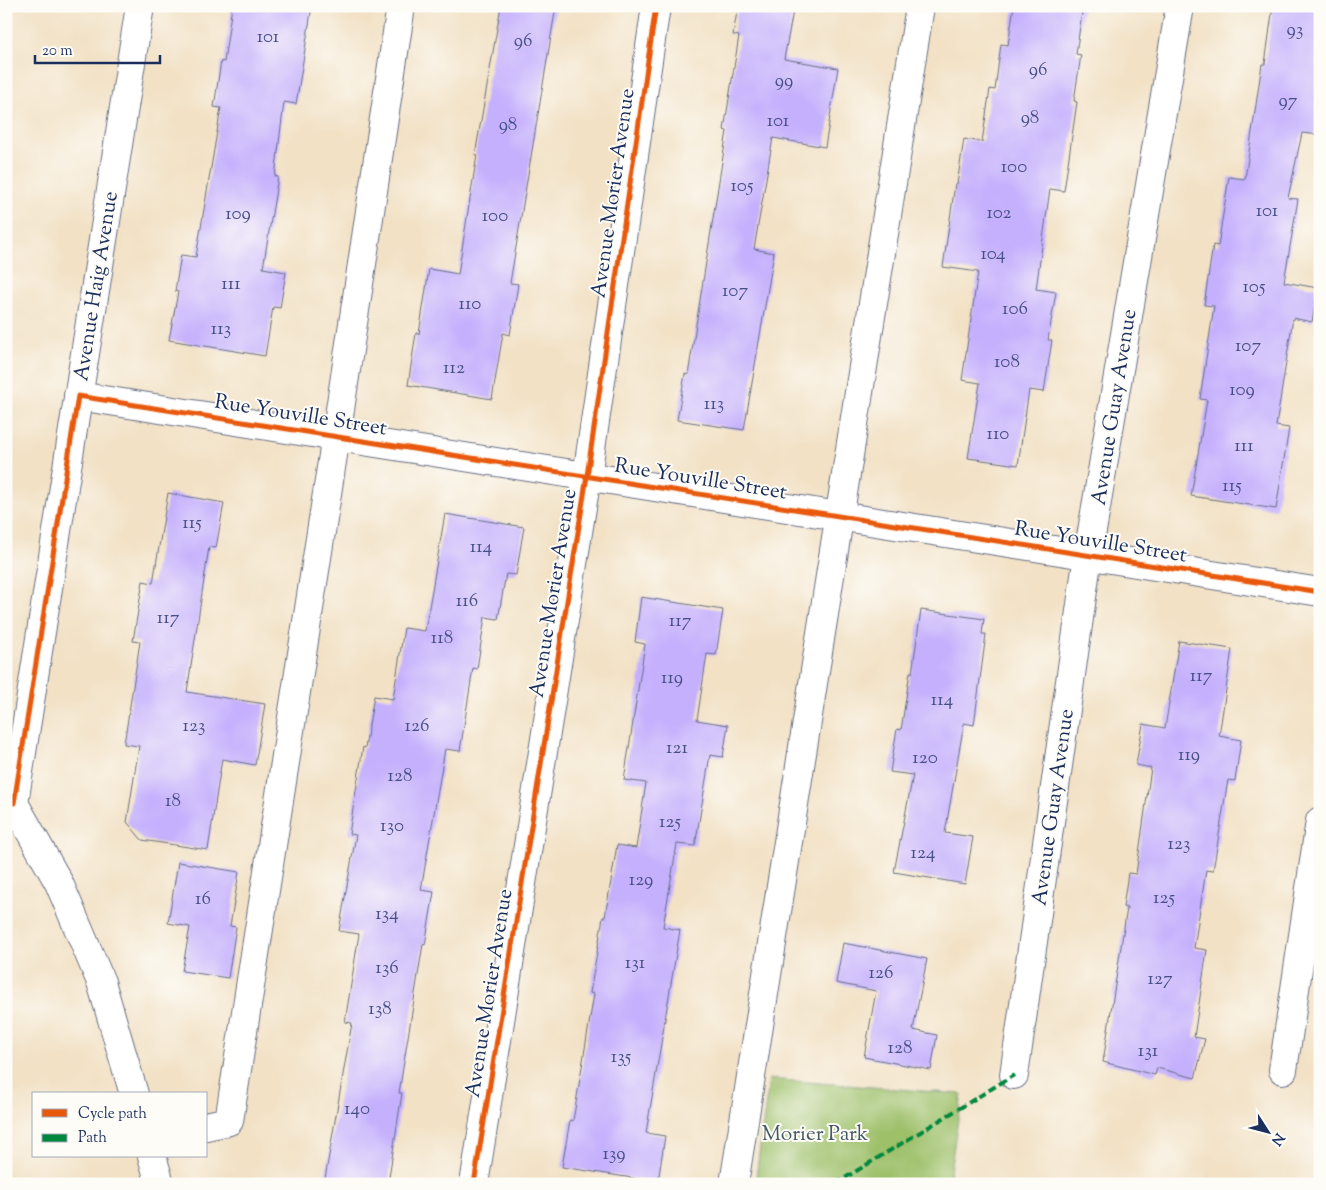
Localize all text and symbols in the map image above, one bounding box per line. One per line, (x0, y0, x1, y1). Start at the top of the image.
house number: 93 (1287, 17, 1303, 44)
house number: 101 (257, 24, 280, 51)
house number: 96 (514, 28, 532, 55)
scale bar (35, 32, 160, 64)
text: 20 m (42, 41, 73, 62)
house number: 96 (1029, 57, 1047, 84)
house number: 99 (775, 68, 793, 95)
street label: Avenue Morier Avenue (584, 87, 644, 300)
house number: 97 (1279, 88, 1298, 115)
house number: 98 (1021, 105, 1039, 132)
house number: 101 (767, 108, 790, 135)
house number: 98 (499, 112, 517, 139)
house number: 100 (1001, 154, 1027, 181)
house number: 105 (731, 173, 754, 200)
street label: Avenue Haig Avenue (67, 189, 127, 383)
house number: 101 (1256, 198, 1279, 225)
house number: 102 (986, 200, 1012, 227)
house number: 109 (225, 201, 251, 228)
house number: 100 (482, 203, 508, 230)
house number: 104 (981, 241, 1006, 268)
house number: 111 (221, 271, 241, 298)
house number: 105 (1243, 274, 1266, 301)
house number: 107 (722, 278, 748, 305)
house number: 110 (459, 291, 481, 318)
house number: 106 (1002, 296, 1028, 323)
street label: Avenue Guay Avenue (1085, 307, 1145, 508)
house number: 113 (211, 316, 231, 343)
house number: 107 (1235, 333, 1261, 360)
house number: 108 (994, 349, 1020, 376)
house number: 112 (443, 355, 465, 382)
house number: 109 (1229, 377, 1255, 404)
street label: Rue Youville Street (212, 388, 389, 444)
house number: 113 (704, 391, 724, 418)
house number: 110 (987, 421, 1009, 448)
house number: 111 (1234, 433, 1254, 460)
street label: Rue Youville Street (612, 452, 789, 508)
house number: 115 (1222, 473, 1242, 500)
street label: Avenue Morier Avenue (523, 487, 585, 700)
house number: 115 (182, 510, 202, 537)
street label: Rue Youville Street (1012, 515, 1189, 571)
house number: 114 (470, 534, 493, 561)
house number: 116 (456, 588, 478, 615)
house number: 117 (157, 605, 180, 632)
house number: 117 (669, 608, 692, 635)
house number: 118 (431, 625, 453, 652)
house number: 117 (1190, 663, 1213, 690)
house number: 119 (661, 665, 683, 692)
house number: 114 (931, 687, 954, 714)
street label: Avenue Guay Avenue (1025, 707, 1083, 908)
house number: 123 (182, 713, 206, 740)
house number: 126 (405, 713, 429, 740)
house number: 121 (666, 735, 688, 762)
house number: 119 (1178, 742, 1200, 769)
house number: 120 (912, 745, 938, 772)
house number: 128 (388, 763, 412, 790)
house number: 18 (165, 788, 181, 815)
house number: 125 (659, 809, 681, 836)
house number: 130 (380, 813, 404, 840)
house number: 123 (1167, 831, 1191, 858)
house number: 124 (911, 840, 936, 867)
house number: 129 (629, 867, 653, 894)
house number: 125 (1153, 885, 1175, 912)
house number: 16 (195, 886, 211, 913)
street label: Avenue Morier Avenue (459, 887, 521, 1100)
house number: 134 (375, 901, 399, 928)
house number: 131 (625, 950, 646, 977)
house number: 136 (375, 955, 399, 982)
house number: 126 (869, 960, 893, 987)
house number: 127 (1148, 966, 1173, 993)
house number: 138 (368, 996, 392, 1023)
house number: 128 (888, 1035, 912, 1062)
house number: 131 (1138, 1038, 1159, 1065)
house number: 135 (611, 1044, 632, 1071)
legend (32, 1092, 208, 1158)
house number: 140 (344, 1096, 370, 1123)
text: Cycle path (78, 1104, 147, 1125)
north arrow (1244, 1108, 1294, 1158)
park label: Morier Park (762, 1120, 869, 1150)
text: Path (78, 1128, 107, 1149)
text: N (1266, 1128, 1288, 1149)
house number: 139 (602, 1141, 626, 1168)

